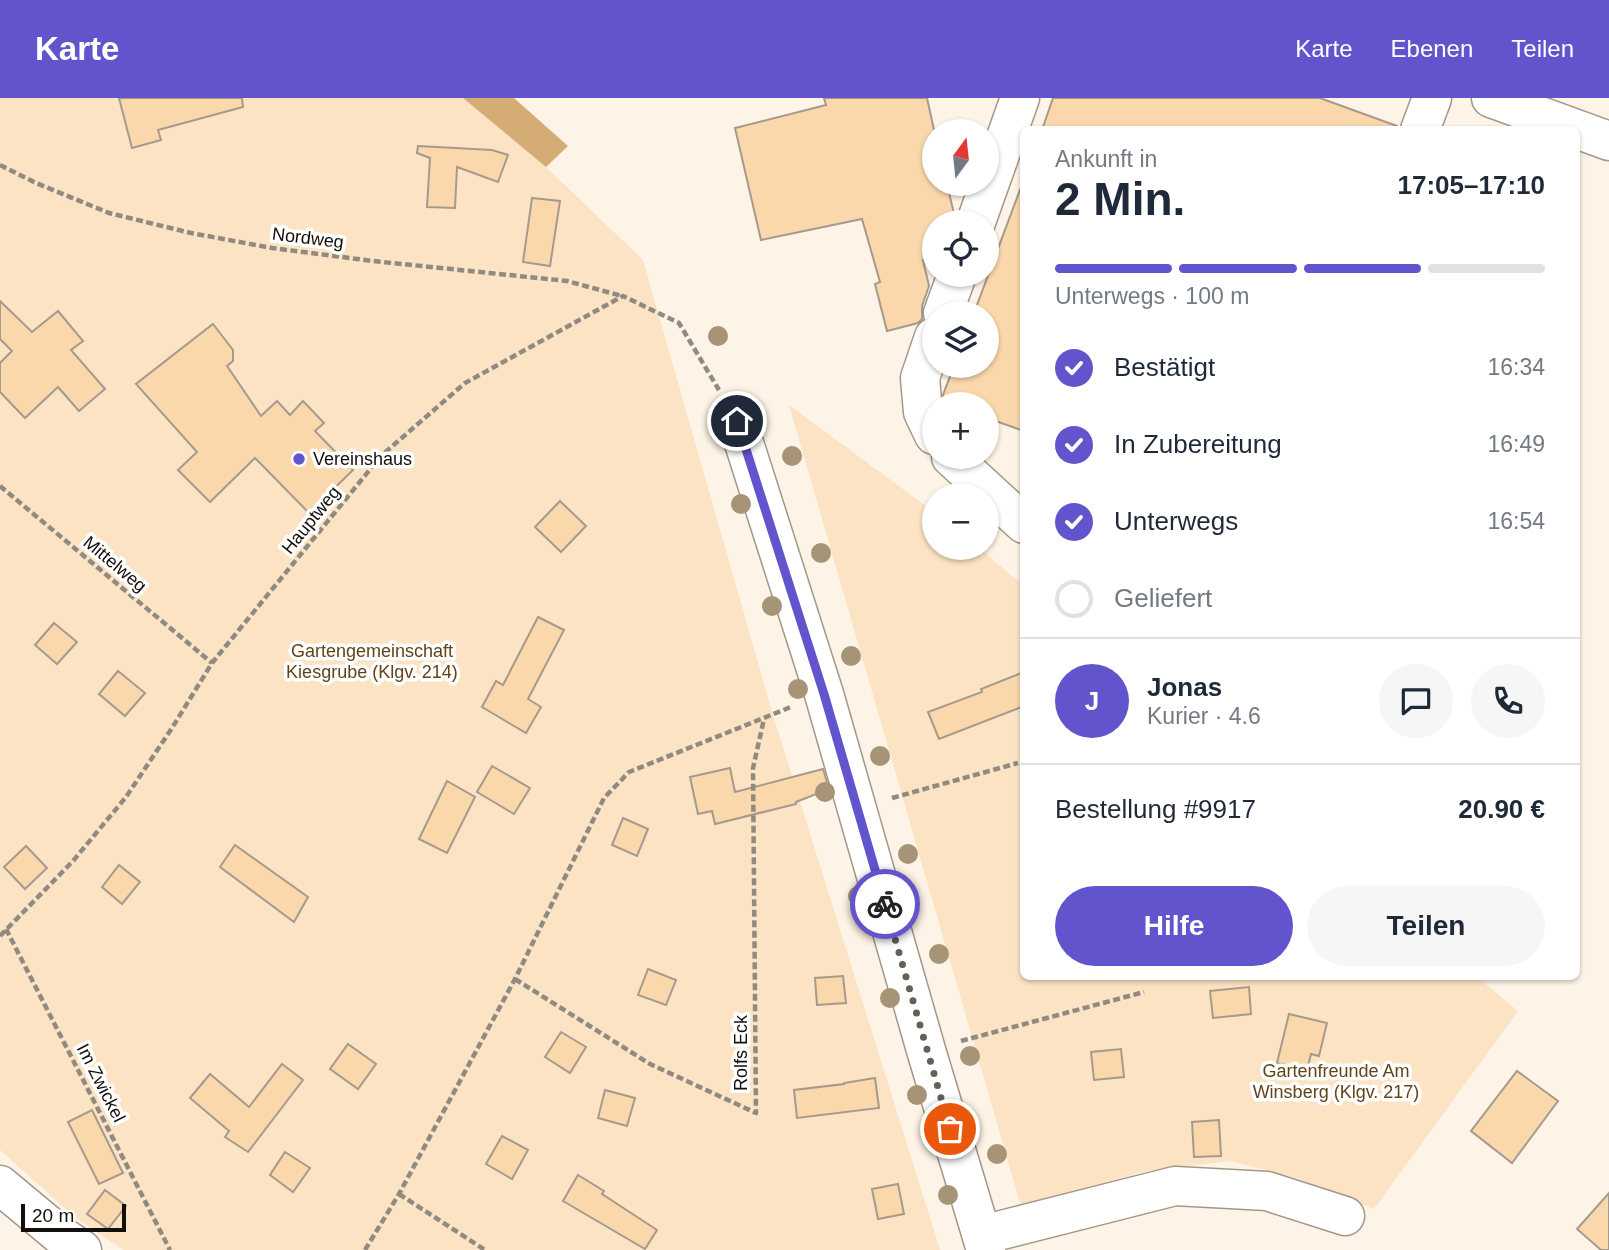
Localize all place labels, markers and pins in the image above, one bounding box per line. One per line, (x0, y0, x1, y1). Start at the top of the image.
pin (707, 391, 767, 451)
place label: Vereinshaus (313, 449, 412, 469)
marker: Vereinshaus (291, 451, 307, 467)
pin (920, 1099, 980, 1159)

